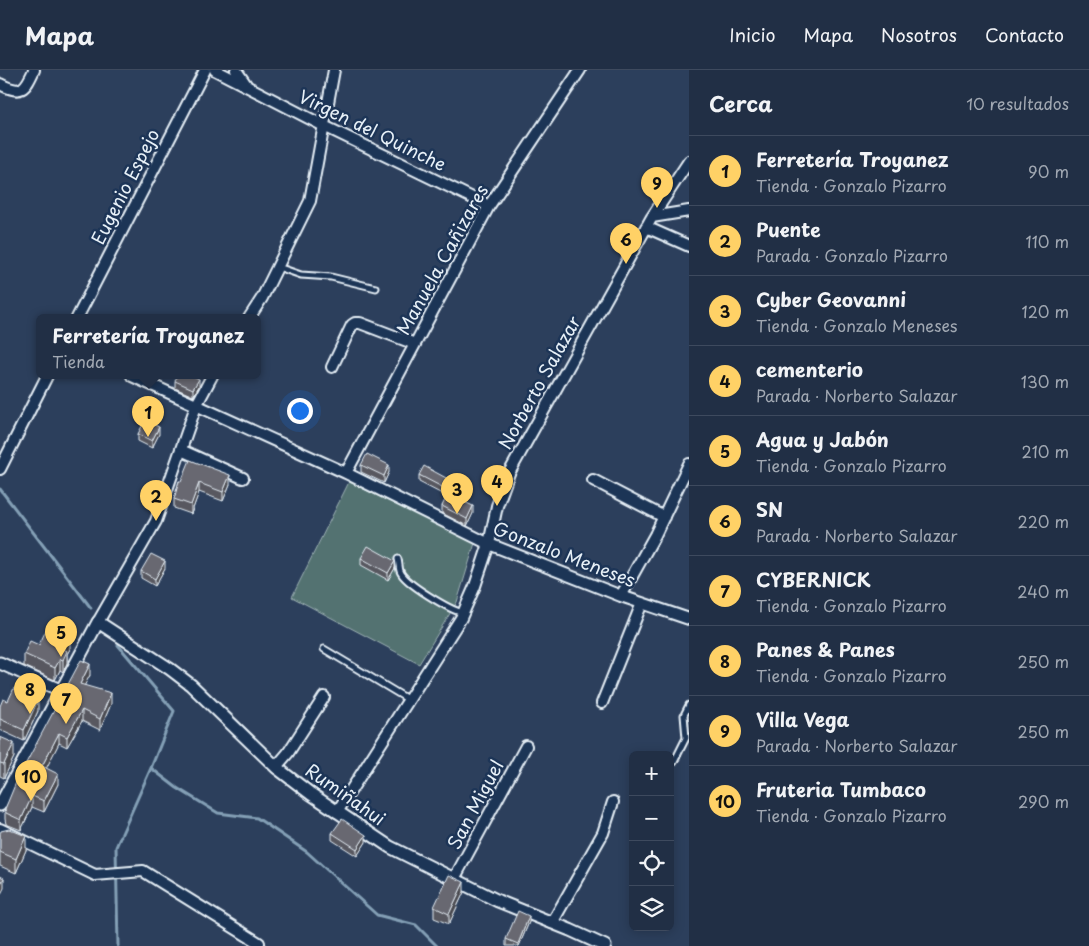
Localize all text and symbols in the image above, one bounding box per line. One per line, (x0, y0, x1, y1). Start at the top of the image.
text: Mapa (25, 17, 94, 53)
text: Inicio (729, 21, 776, 48)
text: Mapa (804, 21, 853, 48)
text: Nosotros (881, 21, 957, 48)
text: Contacto (985, 21, 1064, 48)
street label: Virgen del Quinche (294, 82, 451, 177)
text: Cerca (709, 87, 773, 119)
text: 10 resultados (966, 91, 1069, 115)
street label: Eugenio Espejo (84, 124, 165, 249)
text: Ferretería Troyanez (756, 145, 949, 173)
text: 1 (721, 159, 729, 183)
text: 90 m (1028, 159, 1069, 183)
pin: 9 (641, 167, 673, 208)
text: Tienda · Gonzalo Pizarro (756, 173, 947, 197)
street label: Manuela Cañizares (389, 179, 494, 340)
text: Puente (756, 215, 821, 243)
pin: 6 (610, 223, 642, 264)
text: 2 (719, 229, 731, 253)
text: 110 m (1026, 229, 1069, 253)
text: Parada · Gonzalo Pizarro (756, 243, 948, 267)
text: Cyber Geovanni (756, 285, 906, 313)
text: 3 (720, 299, 730, 323)
text: 120 m (1022, 299, 1069, 323)
street label: Norberto Salazar (491, 310, 587, 454)
text: Tienda · Gonzalo Meneses (756, 313, 957, 337)
popup (36, 314, 261, 379)
text: Ferretería Troyanez (52, 321, 245, 349)
text: Tienda (52, 349, 105, 373)
text: cementerio (756, 355, 863, 383)
text: 4 (720, 369, 730, 393)
text: 130 m (1021, 369, 1069, 393)
text: Parada · Norberto Salazar (756, 383, 958, 407)
pin: 1 (132, 396, 164, 437)
your location (287, 398, 313, 424)
text: Agua y Jabón (756, 425, 889, 453)
text: 5 (720, 439, 730, 463)
text: 210 m (1021, 439, 1069, 463)
text: Tienda · Gonzalo Pizarro (756, 453, 947, 477)
pin: 4 (481, 465, 513, 506)
pin: 3 (441, 473, 473, 514)
pin: 2 (140, 480, 172, 521)
text: SN (756, 495, 783, 523)
text: 6 (719, 509, 731, 533)
text: 220 m (1018, 509, 1069, 533)
street label: Gonzalo Meneses (489, 514, 640, 593)
text: Parada · Norberto Salazar (756, 523, 958, 547)
text: CYBERNICK (756, 565, 871, 593)
text: 7 (720, 579, 730, 603)
text: 240 m (1017, 579, 1069, 603)
text: Tienda · Gonzalo Pizarro (756, 593, 947, 617)
pin: 5 (45, 616, 77, 657)
text: Panes & Panes (756, 635, 895, 663)
text: 8 (720, 649, 730, 673)
text: 250 m (1018, 649, 1069, 673)
text: Tienda · Gonzalo Pizarro (756, 663, 947, 687)
pin: 8 (14, 673, 46, 714)
pin: 7 (50, 683, 82, 724)
text: Villa Vega (756, 705, 849, 733)
text: 9 (720, 719, 730, 743)
text: 250 m (1018, 719, 1069, 743)
text: Parada · Norberto Salazar (756, 733, 958, 757)
map controls (629, 751, 674, 931)
button: + (629, 751, 674, 796)
street label: San Miguel (440, 755, 510, 854)
street label: Rumiñahui (300, 756, 391, 831)
pin: 10 (15, 760, 47, 801)
text: Fruteria Tumbaco (756, 775, 926, 803)
text: 10 (715, 789, 735, 813)
text: 290 m (1018, 789, 1069, 813)
button: − (629, 796, 674, 841)
text: Tienda · Gonzalo Pizarro (756, 803, 947, 827)
button: locate (629, 841, 674, 886)
button: layers (629, 886, 674, 931)

